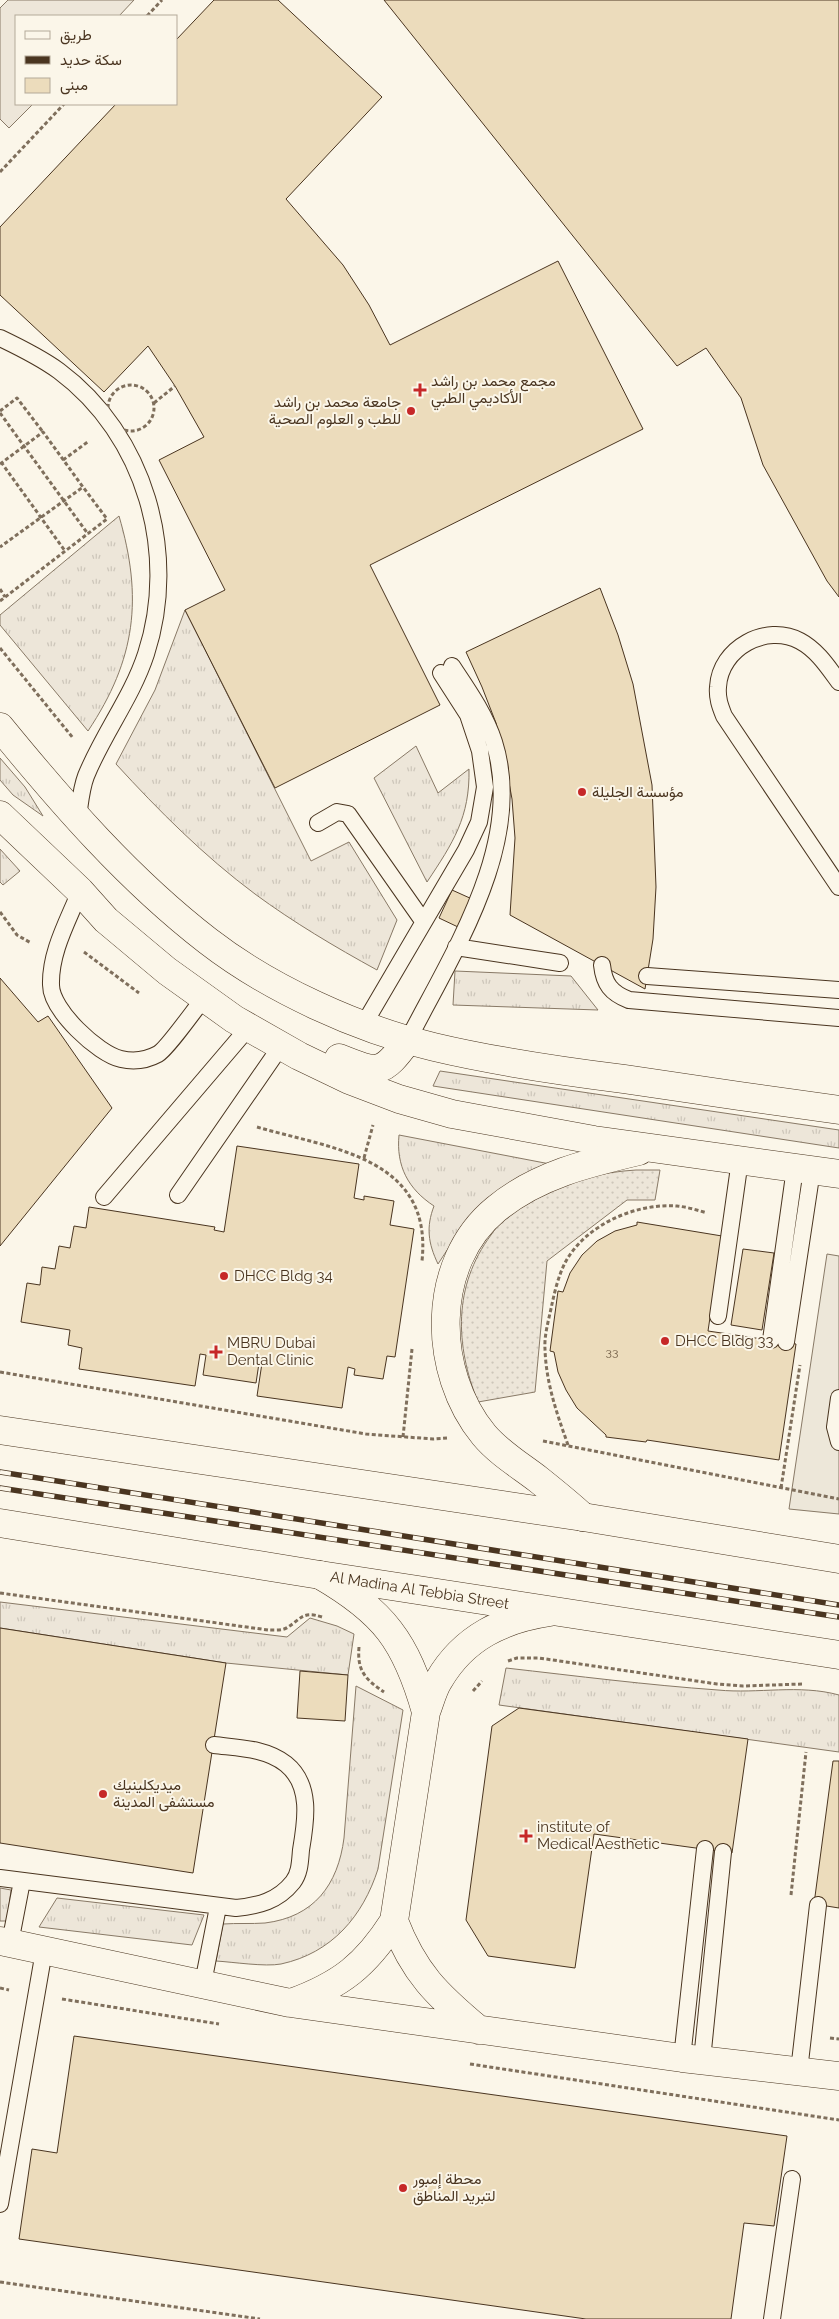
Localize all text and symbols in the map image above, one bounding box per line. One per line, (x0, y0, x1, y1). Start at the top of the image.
legend (15, 15, 178, 105)
text: طريق (60, 26, 92, 45)
text: سكة حديد (60, 51, 122, 69)
text: مبنى (60, 76, 88, 95)
place label: مجمع محمد بن راشد الأكاديمي الطبي (431, 372, 556, 411)
marker: مجمع محمد بن راشد الأكاديمي الطبي (413, 383, 427, 397)
place label: جامعة محمد بن راشد للطب و العلوم الصحية (269, 393, 401, 429)
marker: جامعة محمد بن راشد للطب و العلوم الصحية (405, 405, 417, 417)
place label: مؤسسة الجليلة (592, 783, 684, 801)
marker: مؤسسة الجليلة (576, 786, 588, 798)
place label: DHCC Bldg 34 (234, 1267, 333, 1285)
marker: DHCC Bldg 34 (218, 1270, 230, 1282)
place label: DHCC Bldg 33 (675, 1332, 774, 1350)
place label: MBRU Dubai Dental Clinic (227, 1334, 315, 1369)
marker: DHCC Bldg 33 (659, 1335, 671, 1347)
marker: MBRU Dubai Dental Clinic (209, 1345, 223, 1359)
house number: 33 (606, 1345, 618, 1359)
street label: Al Madina Al Tebbia Street (329, 1568, 510, 1613)
place label: ميديكلينيك مستشفى المدينة (113, 1776, 215, 1812)
marker: ميديكلينيك مستشفى المدينة (97, 1788, 109, 1800)
place label: institute of Medical Aesthetic (537, 1818, 660, 1853)
marker: institute of Medical Aesthetic (519, 1829, 533, 1843)
place label: محطة إمبور لتبريد المناطق (412, 2170, 496, 2206)
marker: محطة إمبور لتبريد المناطق (397, 2182, 409, 2194)

